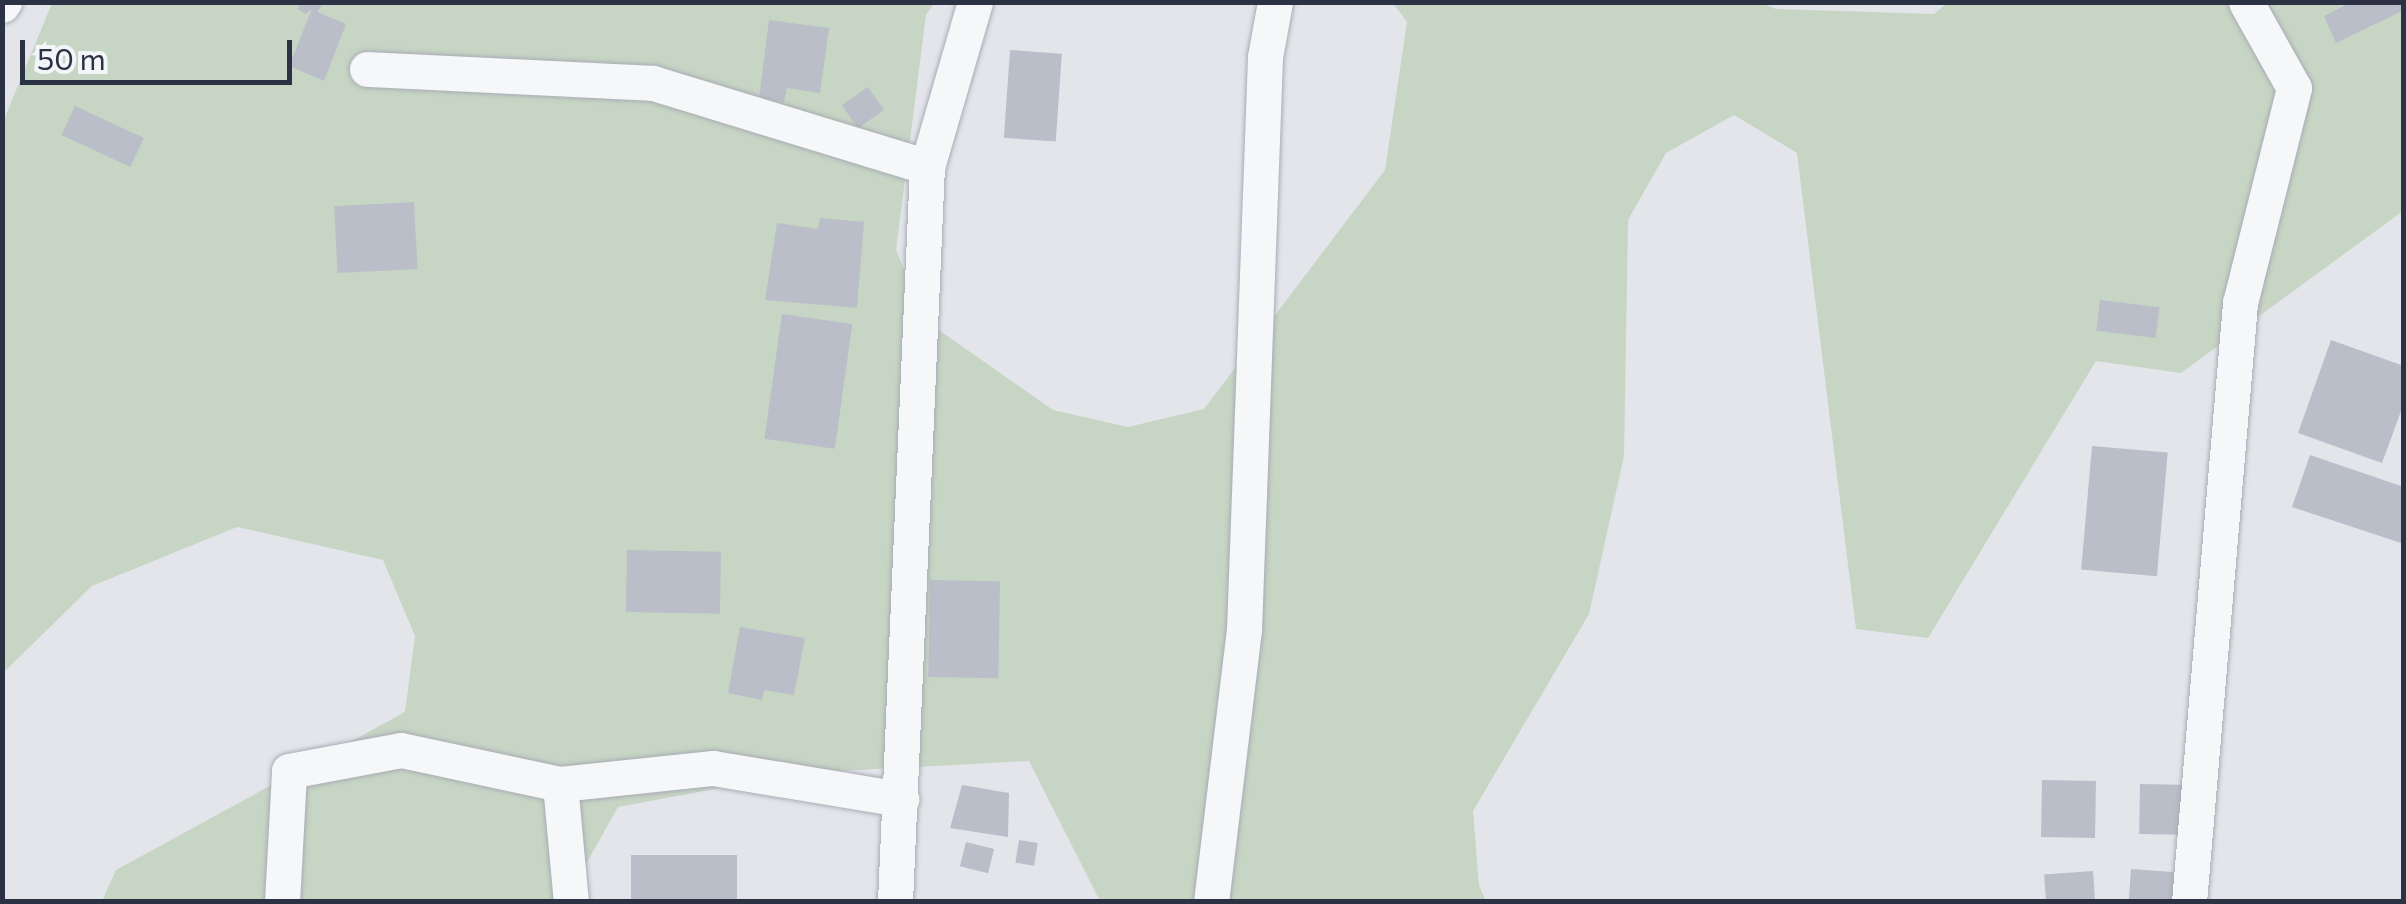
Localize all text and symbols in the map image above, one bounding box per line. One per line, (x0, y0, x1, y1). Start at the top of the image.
scale bar (25, 20, 298, 82)
text: 50 m (37, 39, 106, 76)

